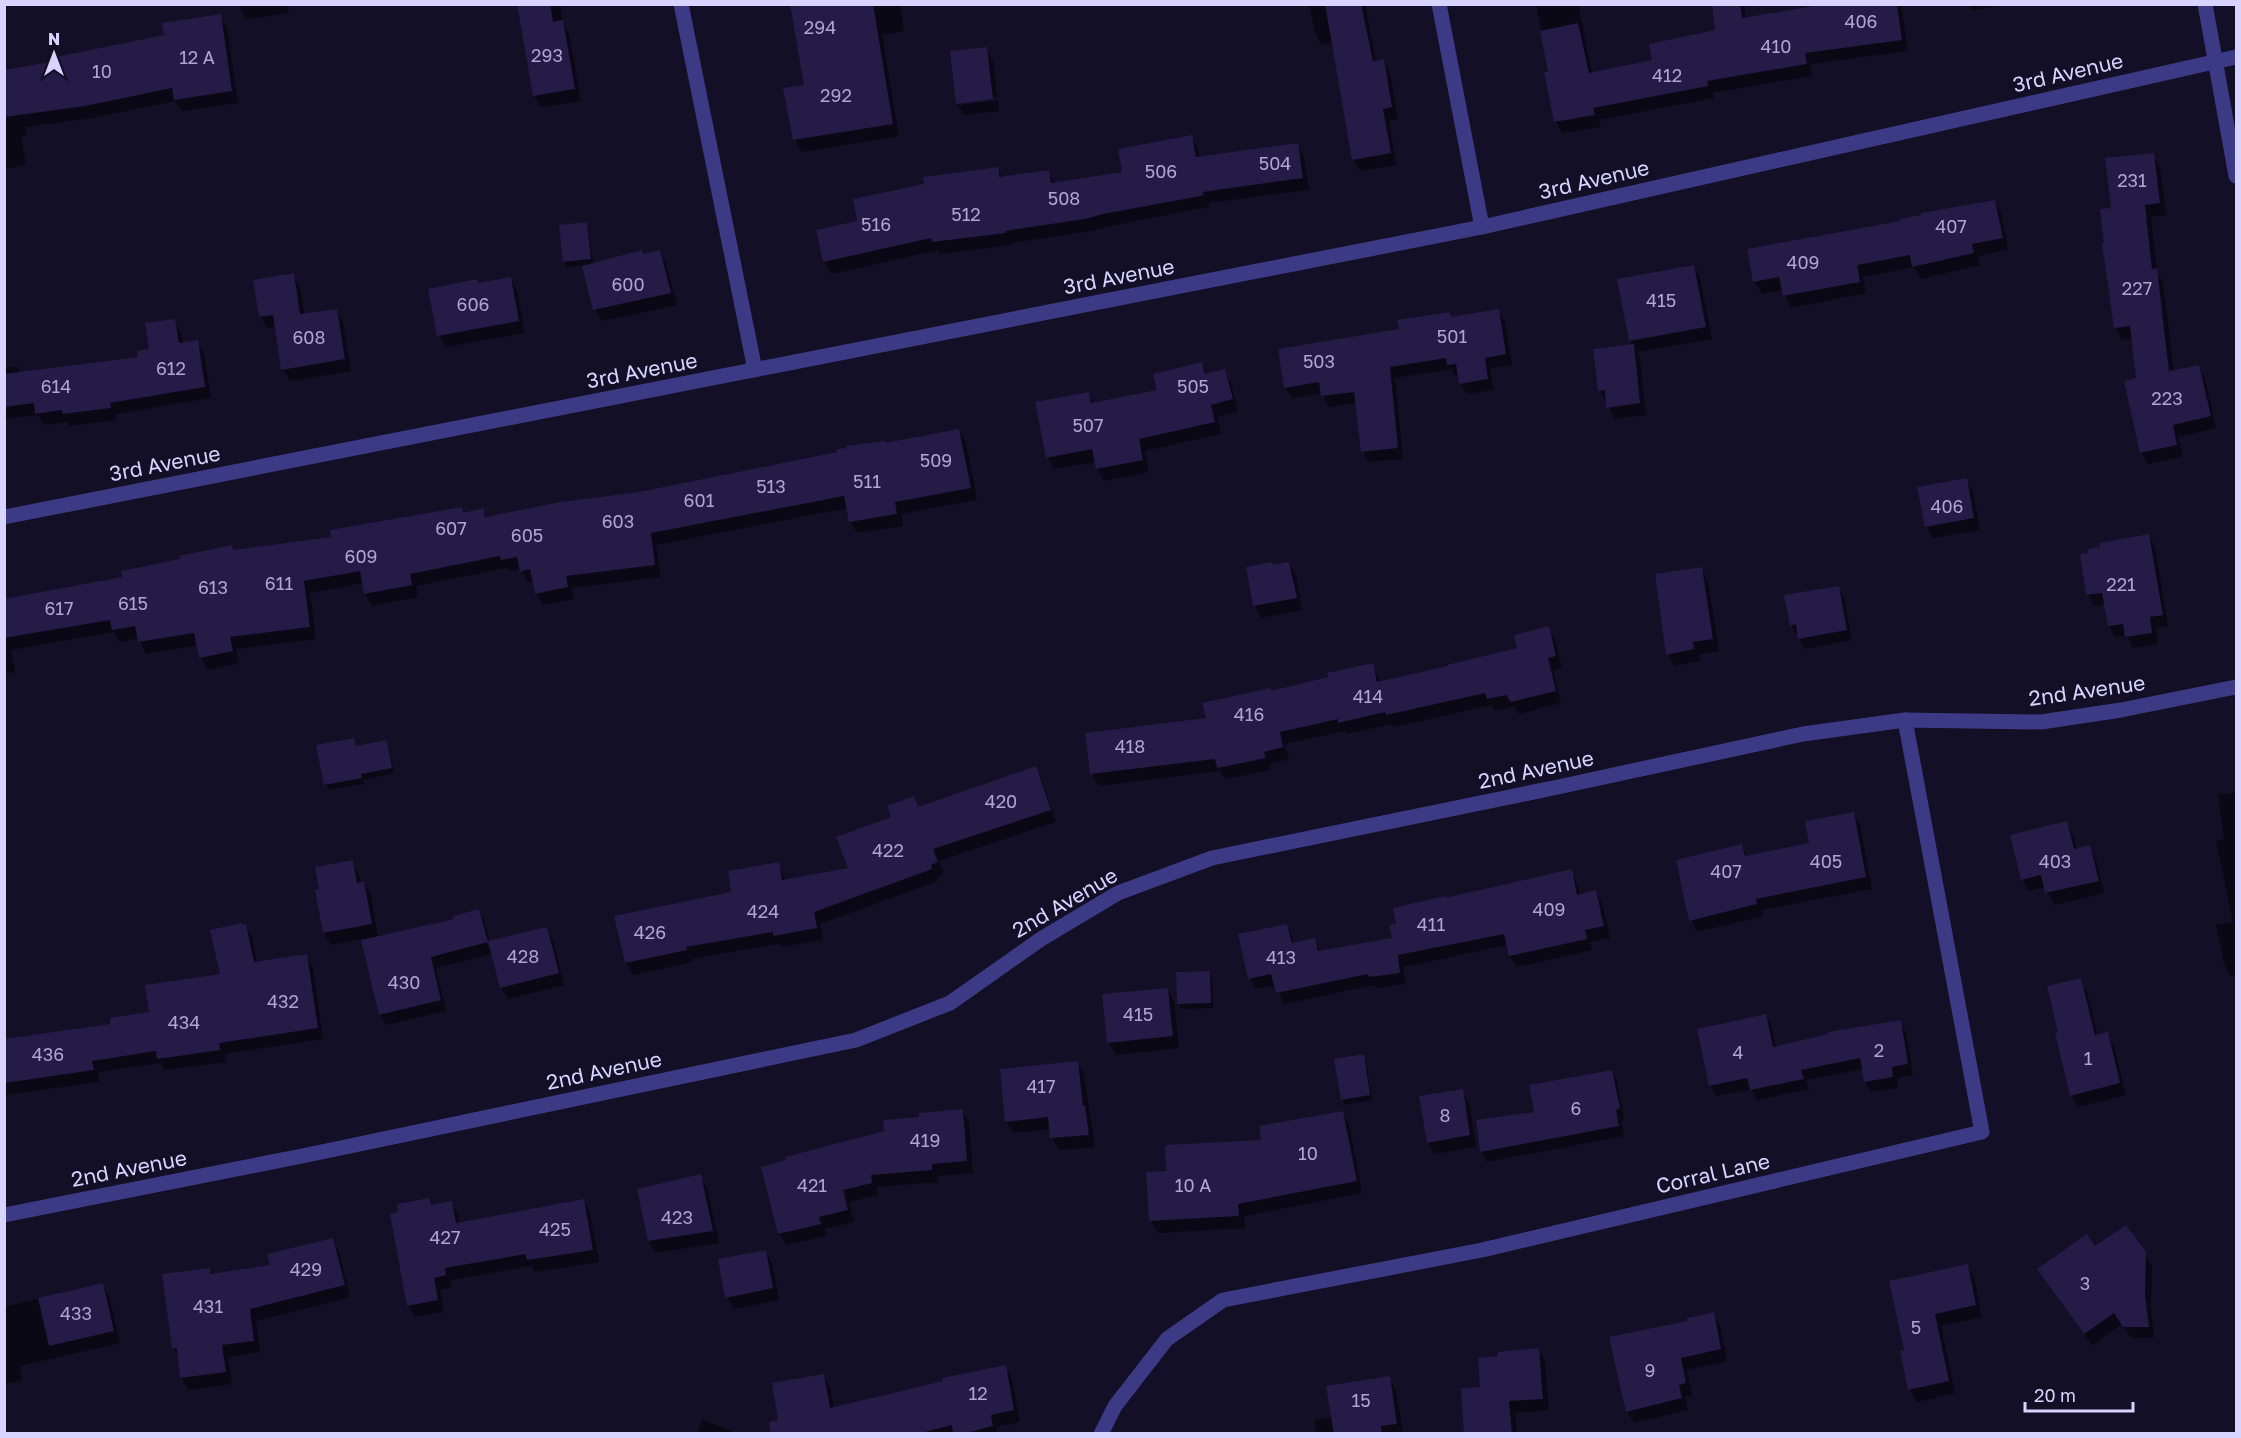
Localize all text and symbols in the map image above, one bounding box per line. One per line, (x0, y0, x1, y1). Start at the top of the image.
house number: 406 (1844, 10, 1878, 32)
house number: 294 (804, 16, 836, 38)
north arrow (24, 24, 84, 84)
text: N (48, 29, 60, 49)
house number: 410 (1761, 35, 1791, 57)
house number: 293 (531, 44, 563, 66)
house number: 12 A (179, 46, 215, 68)
street label: 3rd Avenue (2010, 47, 2126, 97)
house number: 10 (92, 60, 112, 82)
house number: 412 (1652, 64, 1682, 86)
house number: 292 (820, 84, 852, 106)
house number: 504 (1259, 152, 1291, 174)
street label: 3rd Avenue (1536, 154, 1652, 204)
house number: 506 (1145, 160, 1177, 182)
house number: 231 (2117, 169, 2147, 191)
house number: 508 (1048, 187, 1080, 209)
house number: 512 (951, 203, 981, 225)
house number: 516 (861, 213, 891, 235)
house number: 407 (1935, 215, 1967, 237)
house number: 409 (1786, 251, 1820, 273)
street label: 3rd Avenue (1061, 253, 1177, 300)
house number: 600 (611, 273, 645, 295)
house number: 227 (2122, 277, 2152, 299)
house number: 415 (1646, 289, 1676, 311)
house number: 606 (457, 293, 489, 315)
house number: 501 (1437, 325, 1467, 347)
house number: 608 (292, 326, 326, 348)
street label: 3rd Avenue (584, 347, 700, 394)
house number: 503 (1303, 350, 1335, 372)
house number: 612 (156, 357, 186, 379)
house number: 614 (41, 375, 71, 397)
house number: 505 (1177, 375, 1209, 397)
house number: 223 (2151, 387, 2183, 409)
house number: 507 (1072, 414, 1104, 436)
street label: 3rd Avenue (107, 440, 223, 487)
house number: 509 (920, 449, 952, 471)
house number: 511 (853, 470, 881, 492)
house number: 513 (756, 475, 786, 497)
house number: 601 (684, 489, 715, 511)
house number: 406 (1930, 495, 1964, 517)
house number: 603 (602, 510, 634, 532)
house number: 607 (435, 517, 467, 539)
house number: 605 (511, 524, 543, 546)
house number: 609 (345, 545, 377, 567)
house number: 611 (265, 572, 293, 594)
house number: 221 (2106, 573, 2136, 595)
house number: 613 (198, 576, 228, 598)
house number: 615 (118, 592, 148, 614)
house number: 617 (44, 597, 74, 619)
street label: 2nd Avenue (2027, 669, 2147, 711)
house number: 414 (1353, 685, 1383, 707)
house number: 416 (1234, 703, 1264, 725)
house number: 418 (1115, 735, 1145, 757)
street label: 2nd Avenue (1476, 744, 1596, 794)
house number: 420 (985, 790, 1017, 812)
house number: 422 (872, 839, 904, 861)
house number: 405 (1810, 850, 1842, 872)
house number: 403 (2039, 850, 2071, 872)
house number: 407 (1710, 860, 1742, 882)
street label: 2nd Avenue (1007, 862, 1122, 943)
house number: 409 (1532, 898, 1566, 920)
house number: 424 (747, 900, 779, 922)
house number: 411 (1417, 913, 1445, 935)
house number: 426 (634, 921, 666, 943)
house number: 428 (507, 945, 539, 967)
house number: 413 (1266, 946, 1296, 968)
house number: 430 (388, 971, 420, 993)
house number: 432 (267, 990, 299, 1012)
house number: 415 (1123, 1003, 1153, 1025)
house number: 434 (168, 1011, 200, 1033)
house number: 2 (1874, 1039, 1884, 1061)
house number: 4 (1733, 1041, 1744, 1063)
house number: 436 (32, 1043, 64, 1065)
street label: 2nd Avenue (544, 1045, 664, 1095)
house number: 1 (2084, 1047, 2093, 1069)
house number: 417 (1026, 1075, 1056, 1097)
house number: 6 (1571, 1097, 1581, 1119)
house number: 8 (1440, 1104, 1450, 1126)
house number: 419 (910, 1129, 940, 1151)
house number: 10 (1298, 1142, 1318, 1164)
street label: 2nd Avenue (69, 1144, 189, 1192)
street label: Corral Lane (1653, 1147, 1772, 1199)
house number: 421 (797, 1174, 827, 1196)
house number: 10 A (1175, 1174, 1211, 1196)
house number: 423 (661, 1206, 693, 1228)
house number: 425 (539, 1218, 571, 1240)
house number: 427 (430, 1226, 460, 1248)
house number: 429 (290, 1258, 322, 1280)
house number: 3 (2080, 1272, 2090, 1294)
house number: 431 (193, 1295, 223, 1317)
house number: 433 (60, 1302, 92, 1324)
house number: 5 (1911, 1316, 1921, 1338)
house number: 9 (1645, 1359, 1655, 1381)
scale bar (2025, 1375, 2133, 1413)
house number: 12 (968, 1382, 988, 1404)
text: 20 m (2034, 1384, 2076, 1406)
house number: 15 (1351, 1389, 1371, 1411)

